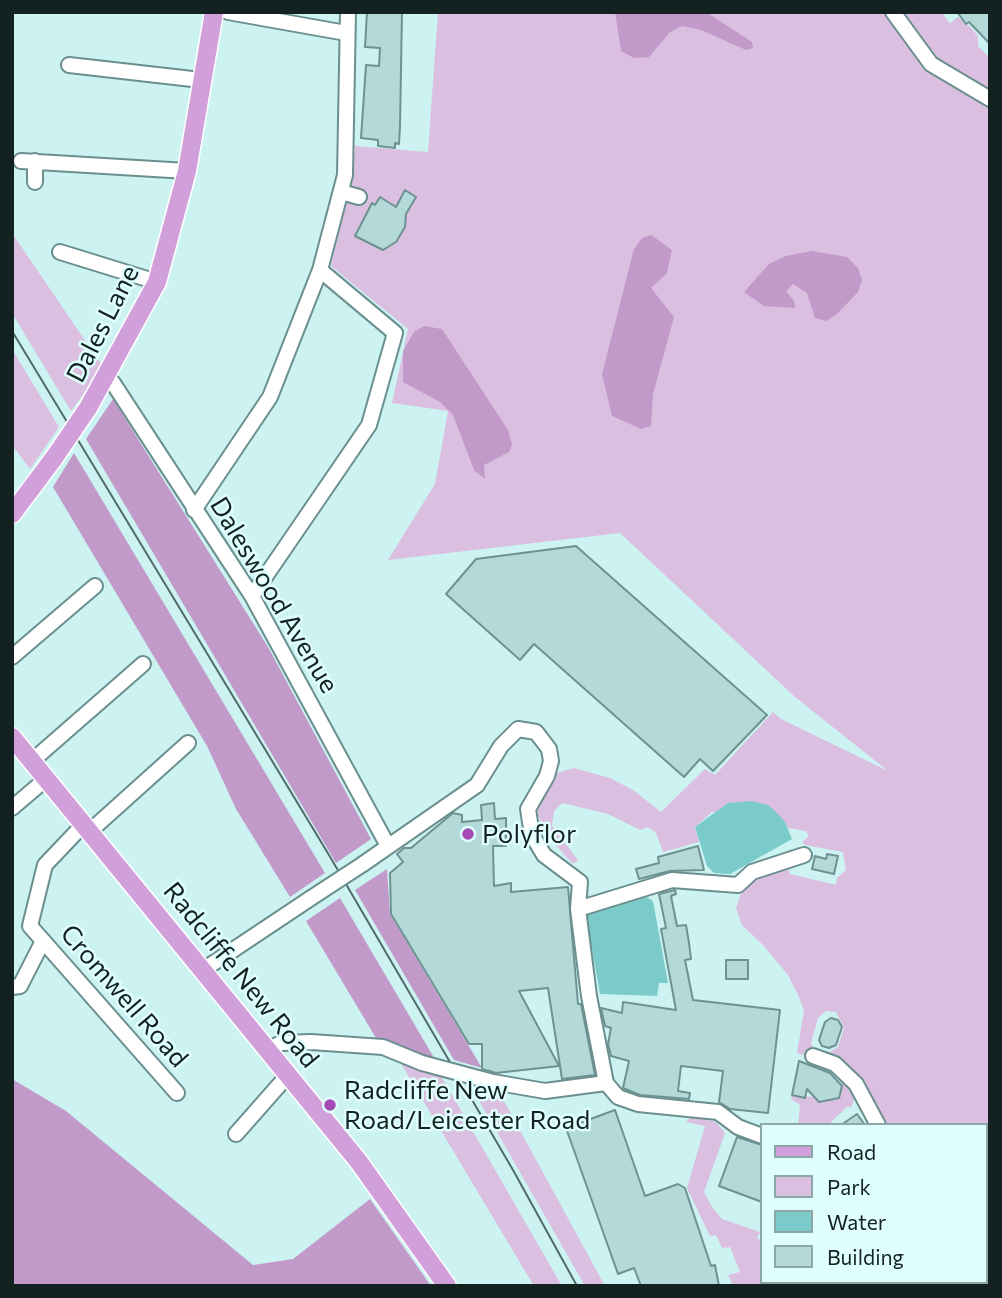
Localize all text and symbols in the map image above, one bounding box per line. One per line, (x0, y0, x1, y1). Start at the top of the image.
street label: Dales Lane (60, 260, 146, 388)
street label: Daleswood Avenue (203, 492, 345, 698)
place label: Polyflor (482, 818, 576, 850)
marker: Polyflor (460, 826, 476, 842)
street label: Radcliffe New Road (157, 876, 325, 1074)
street label: Cromwell Road (54, 918, 194, 1074)
place label: Radcliffe New Road/Leicester Road (344, 1074, 590, 1136)
marker: Radcliffe New Road/Leicester Road (322, 1097, 338, 1113)
legend (760, 1123, 988, 1284)
text: Road (827, 1139, 876, 1164)
text: Park (827, 1174, 871, 1199)
text: Water (827, 1209, 886, 1234)
text: Building (827, 1244, 904, 1269)

